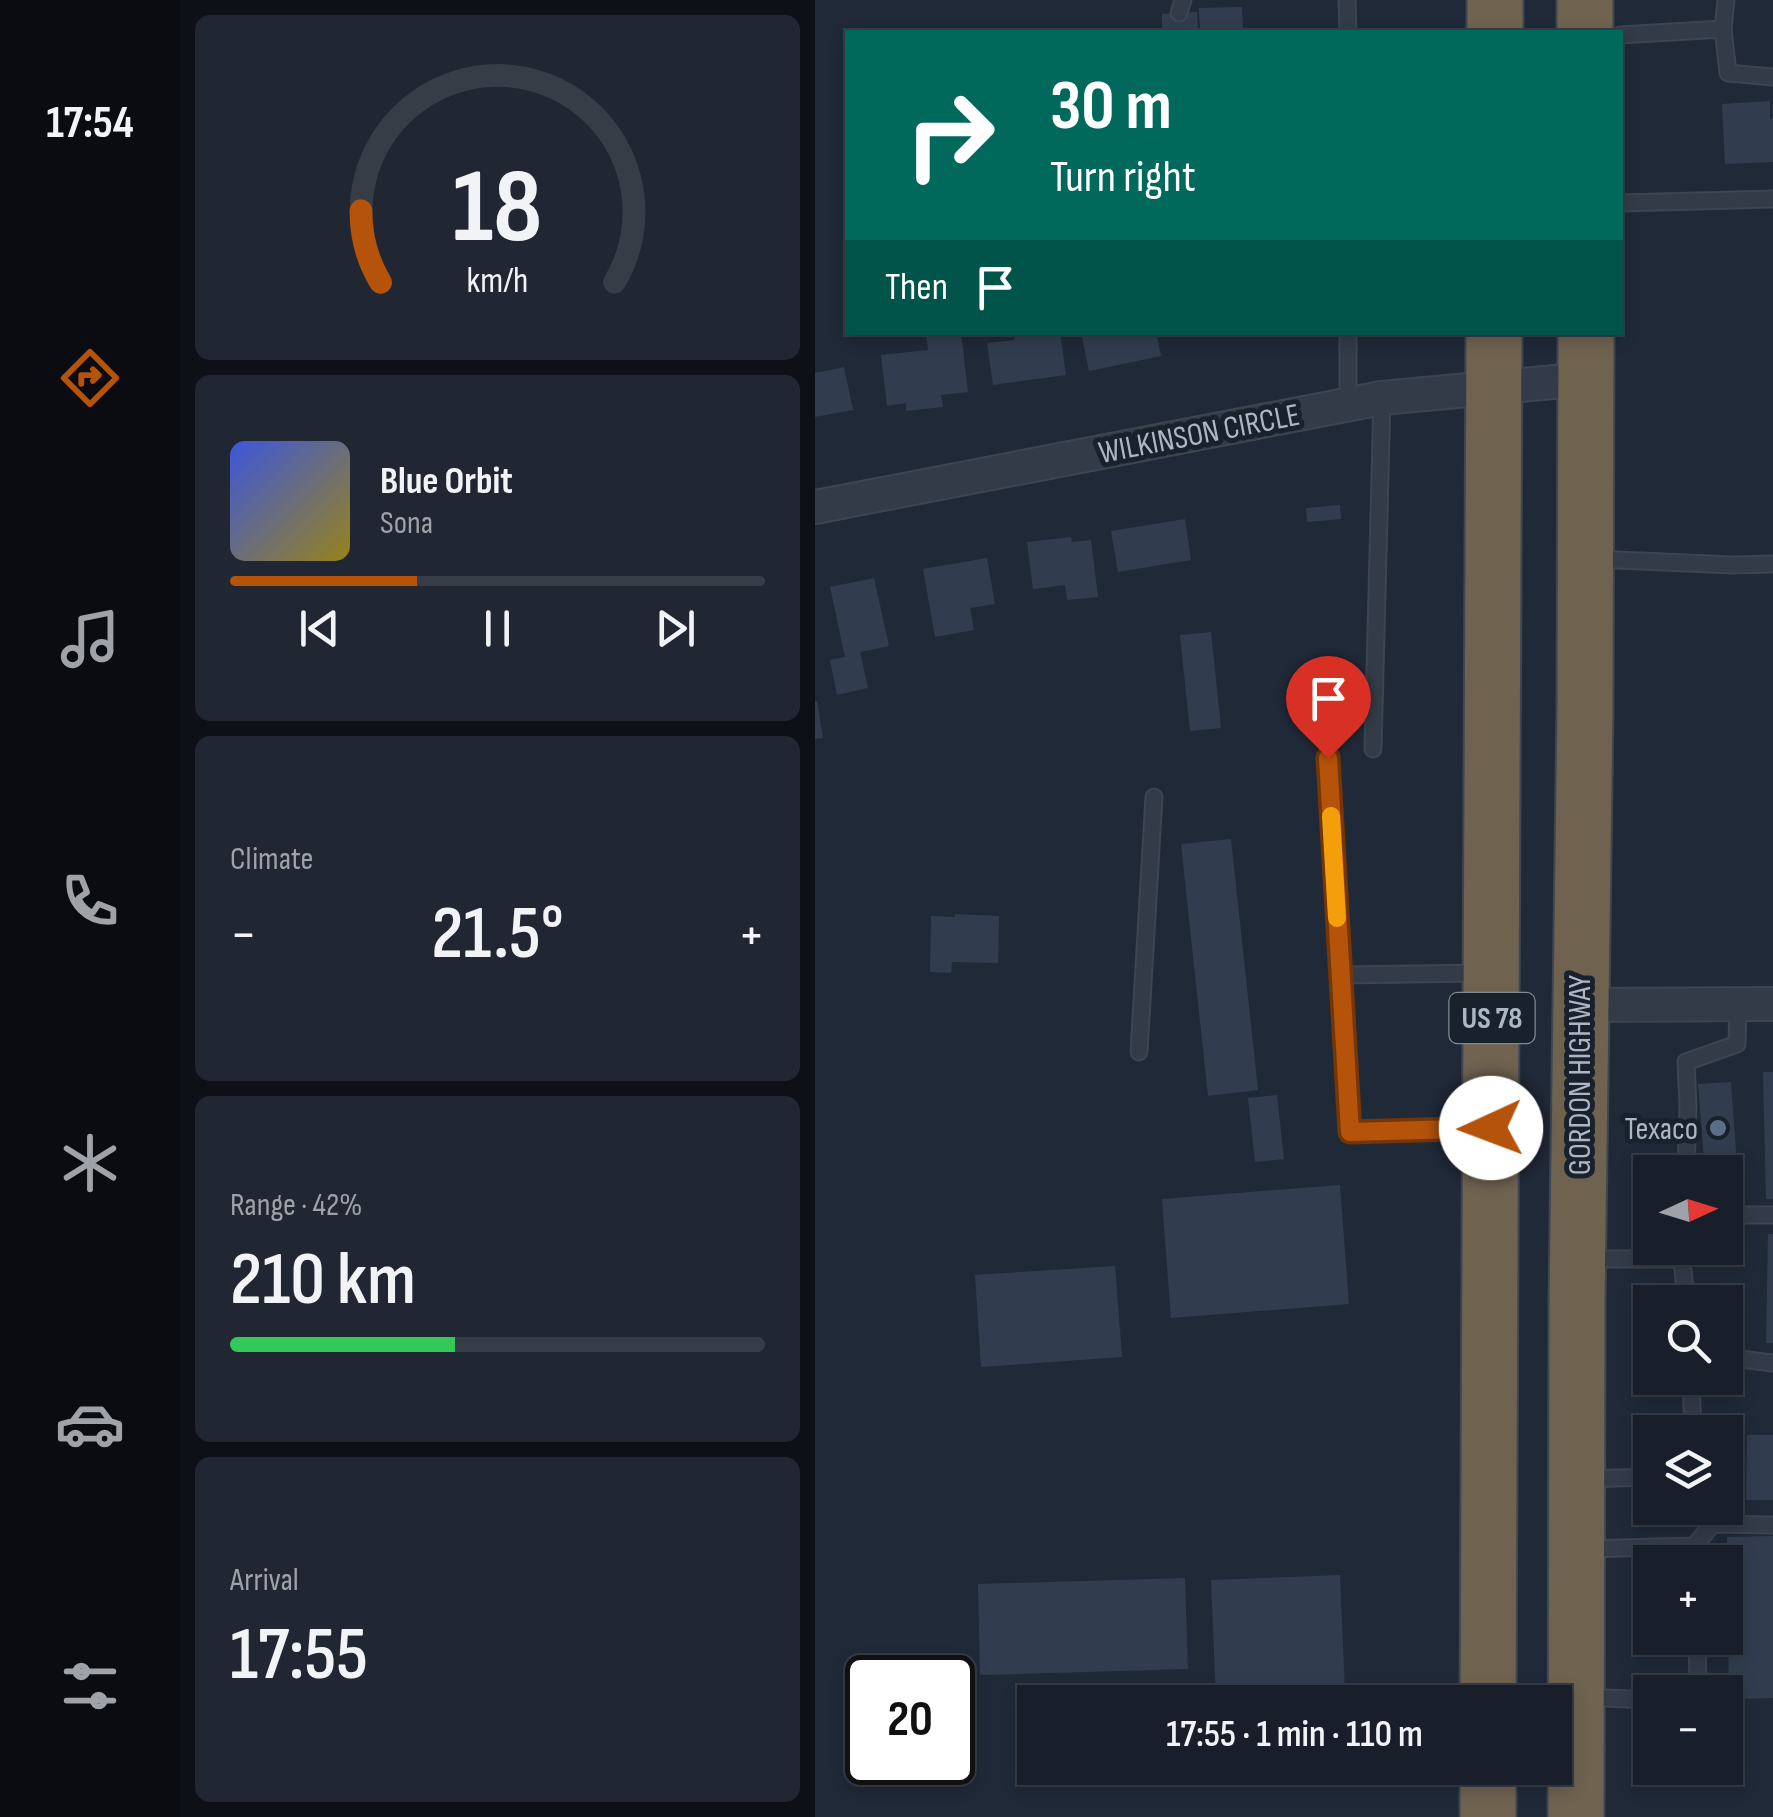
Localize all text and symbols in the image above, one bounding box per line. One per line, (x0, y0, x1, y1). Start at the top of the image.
text: 30 m (1050, 65, 1172, 149)
icon: right (885, 70, 1015, 200)
text: 17:54 (46, 96, 134, 151)
text: 18 (453, 146, 542, 271)
text: Turn right (1050, 150, 1196, 205)
text: km/h (467, 260, 528, 303)
icon: arrive (968, 260, 1023, 315)
text: Then (885, 265, 948, 310)
icon: directions (55, 343, 125, 413)
street label: WILKINSON CIRCLE (1095, 396, 1303, 473)
text: Blue Orbit (380, 459, 513, 504)
text: Sona (380, 504, 433, 543)
icon: previous (292, 601, 347, 656)
icon: pause (470, 601, 525, 656)
icon: next (648, 601, 703, 656)
icon: music (55, 604, 125, 674)
pin (1286, 656, 1371, 759)
icon: arrive (1301, 671, 1356, 726)
text: Climate (230, 840, 313, 879)
icon: phone (55, 866, 125, 936)
text: 21.5° (431, 889, 564, 980)
text: − (230, 902, 257, 969)
text: + (738, 902, 765, 969)
street label: GORDON HIGHWAY (1561, 974, 1600, 1175)
road number: US 78 (1449, 993, 1535, 1043)
position arrow (1439, 1076, 1543, 1180)
place label: Texaco (1625, 1110, 1698, 1149)
marker: Texaco (1707, 1117, 1729, 1139)
icon: climate (55, 1128, 125, 1198)
north arrow (1633, 1155, 1743, 1265)
map controls (1633, 1155, 1743, 1785)
text: Range · 42% (230, 1186, 362, 1225)
text: 210 km (230, 1235, 416, 1326)
button: search (1633, 1285, 1743, 1395)
icon: car (55, 1389, 125, 1459)
button: layers (1633, 1415, 1743, 1525)
button: + (1633, 1545, 1743, 1655)
text: Arrival (230, 1561, 299, 1600)
text: 17:55 (230, 1610, 368, 1701)
icon: filters (55, 1651, 125, 1721)
speed limit sign: 20 (845, 1655, 975, 1785)
button: − (1633, 1675, 1743, 1785)
text: 17:55 · 1 min · 110 m (1166, 1712, 1423, 1757)

